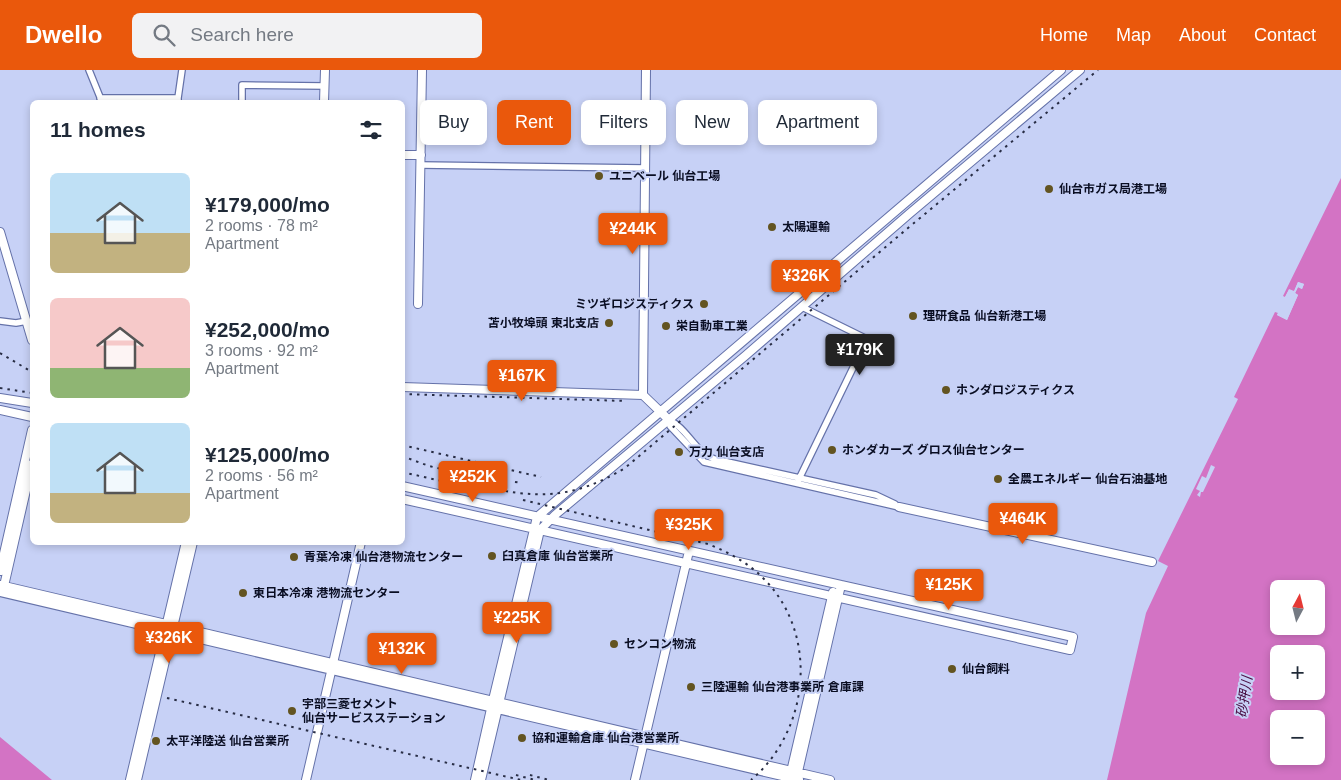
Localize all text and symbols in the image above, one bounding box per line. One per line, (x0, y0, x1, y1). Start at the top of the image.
search box (132, 13, 482, 58)
text: Dwello (25, 21, 102, 48)
icon: search (150, 21, 178, 49)
text: Search here (190, 24, 294, 45)
text: Home (1040, 25, 1088, 45)
text: Map (1116, 25, 1151, 45)
text: About (1179, 25, 1226, 45)
text: Contact (1254, 25, 1316, 45)
chip: Buy (420, 100, 487, 145)
chip: Rent (497, 100, 571, 145)
chip: Filters (581, 100, 666, 145)
chip: New (676, 100, 748, 145)
chip: Apartment (758, 100, 877, 145)
icon: filters (357, 116, 385, 144)
text: 11 homes (50, 118, 146, 141)
place label: ユニベール 仙台工場 (609, 169, 720, 183)
marker: ユニベール 仙台工場 (593, 170, 605, 182)
place label: 仙台市ガス局港工場 (1059, 182, 1167, 196)
marker: 仙台市ガス局港工場 (1043, 183, 1055, 195)
icon: home (90, 193, 150, 253)
text: ¥179,000/mo (205, 193, 330, 216)
pin: ¥244K (598, 212, 668, 255)
text: 2 rooms · 78 m² (205, 217, 318, 234)
text: ¥244K (609, 220, 657, 237)
place label: 太陽運輸 (782, 220, 830, 234)
marker: 太陽運輸 (766, 221, 778, 233)
text: Apartment (205, 235, 279, 252)
pin: ¥326K (771, 260, 841, 302)
text: ¥326K (782, 267, 830, 284)
place label: ミツギロジスティクス (575, 297, 694, 311)
marker: ミツギロジスティクス (698, 298, 710, 310)
place label: 理研食品 仙台新港工場 (923, 309, 1046, 323)
marker: 理研食品 仙台新港工場 (907, 310, 919, 322)
place label: 苫小牧埠頭 東北支店 (488, 316, 599, 330)
marker: 苫小牧埠頭 東北支店 (603, 317, 615, 329)
icon: home (90, 318, 150, 378)
text: ¥252,000/mo (205, 318, 330, 341)
place label: 栄自動車工業 (676, 319, 748, 333)
marker: 栄自動車工業 (660, 320, 672, 332)
pin: ¥179K (825, 334, 895, 376)
text: ¥179K (836, 341, 884, 358)
text: 3 rooms · 92 m² (205, 342, 318, 359)
text: Apartment (205, 360, 279, 377)
pin: ¥167K (487, 360, 557, 402)
text: ¥167K (498, 367, 546, 384)
place label: ホンダロジスティクス (956, 383, 1075, 397)
marker: ホンダロジスティクス (940, 384, 952, 396)
icon: home (90, 443, 150, 503)
text: ¥125,000/mo (205, 443, 330, 466)
place label: ホンダカーズ グロス仙台センター (842, 443, 1025, 457)
marker: ホンダカーズ グロス仙台センター (826, 444, 838, 456)
place label: 万力 仙台支店 (689, 445, 764, 459)
marker: 万力 仙台支店 (673, 446, 685, 458)
pin: ¥252K (438, 460, 508, 503)
text: 2 rooms · 56 m² (205, 467, 318, 484)
text: ¥252K (449, 468, 497, 485)
place label: 全農エネルギー 仙台石油基地 (1008, 472, 1167, 486)
marker: 全農エネルギー 仙台石油基地 (992, 473, 1004, 485)
text: Apartment (205, 485, 279, 502)
pin: ¥464K (988, 502, 1058, 545)
pin: ¥325K (654, 508, 724, 551)
text: ¥464K (999, 510, 1047, 527)
text: ¥325K (665, 516, 713, 533)
place label: 臼真倉庫 仙台営業所 (502, 549, 613, 563)
place label: 青葉冷凍 仙台港物流センター (304, 550, 463, 564)
marker: 臼真倉庫 仙台営業所 (486, 550, 498, 562)
marker: 青葉冷凍 仙台港物流センター (288, 551, 300, 563)
pin: ¥125K (914, 568, 984, 611)
text: ¥125K (925, 576, 973, 593)
north arrow (1270, 580, 1325, 635)
map controls (1270, 580, 1325, 765)
place label: 東日本冷凍 港物流センター (253, 586, 400, 600)
marker: 東日本冷凍 港物流センター (237, 587, 249, 599)
pin: ¥225K (482, 602, 552, 644)
text: ¥225K (493, 609, 541, 626)
pin: ¥326K (134, 622, 204, 664)
text: ¥326K (145, 629, 193, 646)
pin: ¥132K (367, 632, 437, 675)
place label: センコン物流 (624, 637, 696, 651)
marker: センコン物流 (608, 638, 620, 650)
text: ¥132K (378, 640, 426, 657)
button: + (1270, 645, 1325, 700)
place label: 仙台飼料 (962, 662, 1010, 676)
marker: 仙台飼料 (946, 663, 958, 675)
water label: 砂押川 (1233, 673, 1255, 719)
place label: 三陸運輸 仙台港事業所 倉庫課 (701, 680, 864, 694)
marker: 三陸運輸 仙台港事業所 倉庫課 (685, 681, 697, 693)
place label: 宇部三菱セメント 仙台サービスステーション (302, 697, 446, 725)
marker: 宇部三菱セメント 仙台サービスステーション (286, 705, 298, 717)
button: − (1270, 710, 1325, 765)
place label: 協和運輸倉庫 仙台港営業所 (532, 731, 679, 745)
marker: 協和運輸倉庫 仙台港営業所 (516, 732, 528, 744)
place label: 太平洋陸送 仙台営業所 (166, 734, 289, 748)
marker: 太平洋陸送 仙台営業所 (150, 735, 162, 747)

